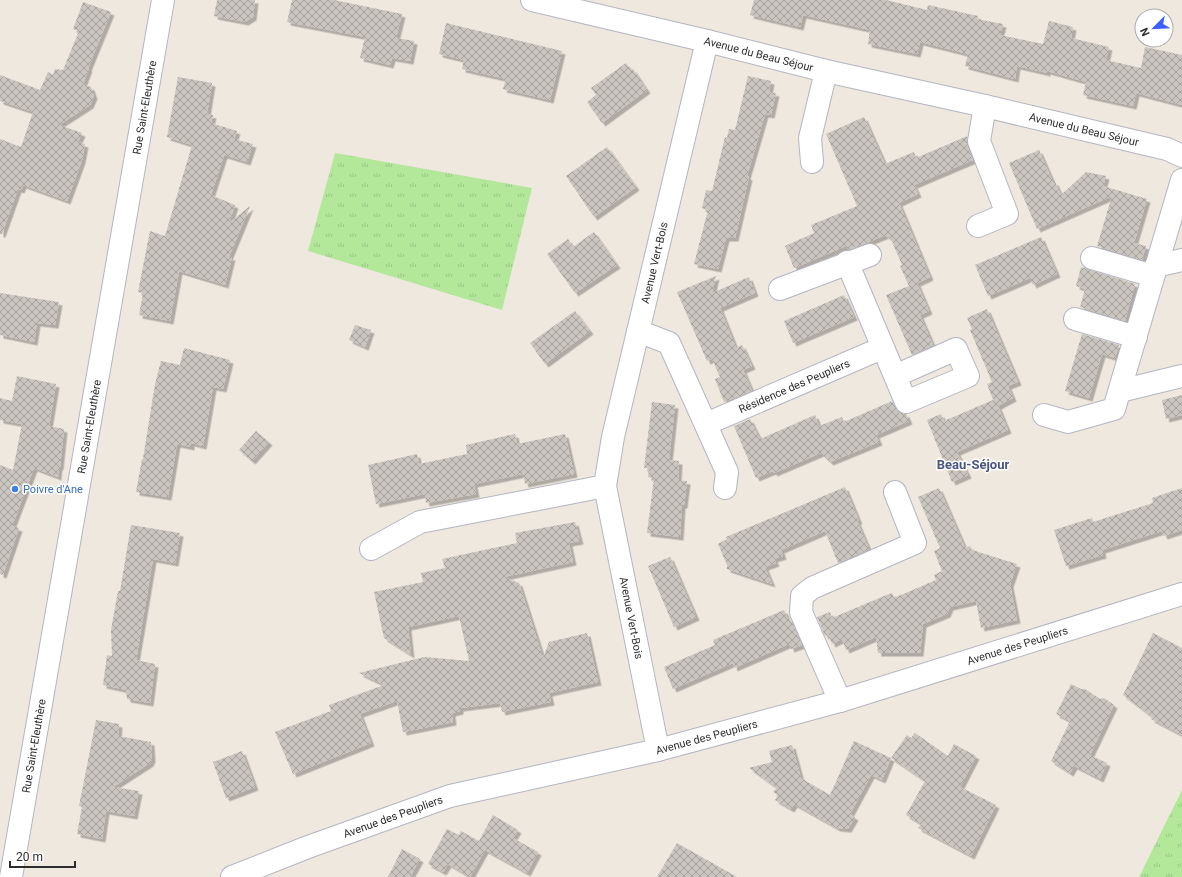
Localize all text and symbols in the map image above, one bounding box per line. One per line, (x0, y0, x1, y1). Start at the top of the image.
north arrow (1134, 8, 1174, 48)
text: N (1138, 25, 1153, 38)
street label: Avenue du Beau Séjour (703, 34, 815, 74)
street label: Rue Saint-Eleuthère (130, 59, 159, 156)
street label: Avenue du Beau Séjour (1028, 110, 1140, 149)
street label: Avenue Vert-Bois (638, 220, 670, 305)
street label: Résidence des Peupliers (737, 356, 852, 416)
street label: Rue Saint-Eleuthère (75, 379, 104, 475)
district label: Beau-Séjour (937, 457, 1009, 472)
place label: Poivre d'Ane (23, 483, 83, 496)
marker: Poivre d'Ane (10, 484, 20, 494)
street label: Avenue Vert-Bois (617, 576, 645, 660)
street label: Avenue des Peupliers (965, 624, 1070, 667)
street label: Rue Saint-Eleuthère (19, 698, 48, 794)
street label: Avenue des Peupliers (654, 717, 759, 757)
street label: Avenue des Peupliers (341, 793, 445, 840)
scale bar (10, 843, 75, 869)
text: 20 m (16, 850, 43, 864)

